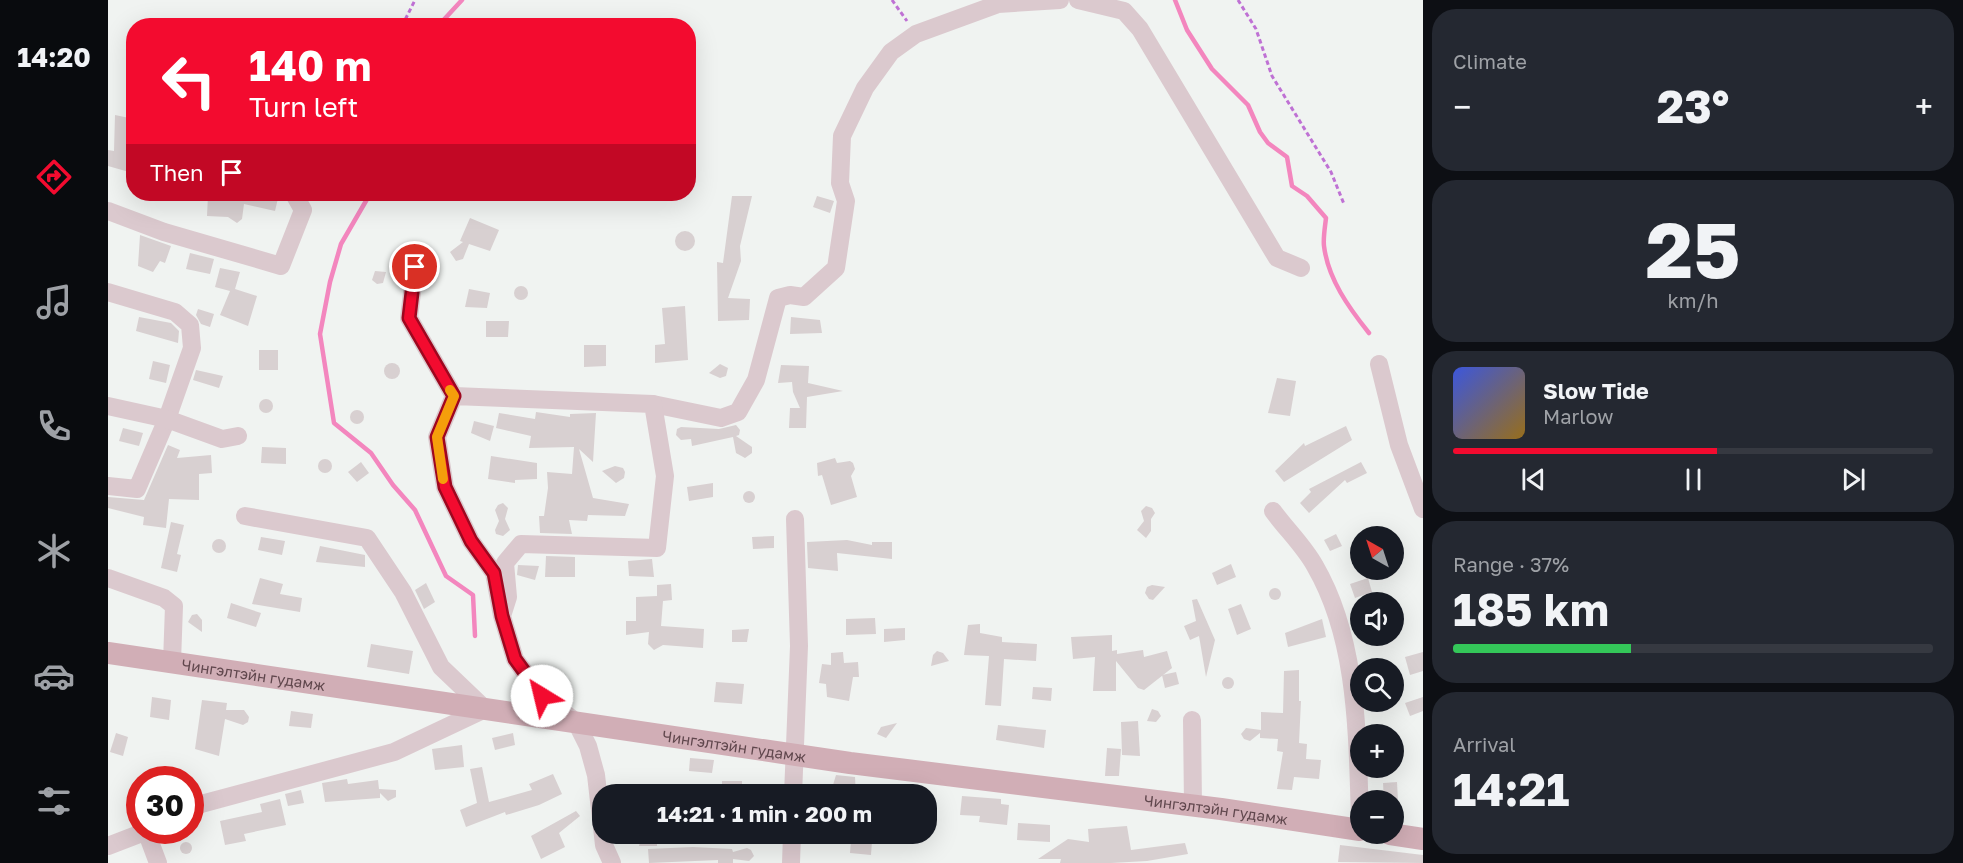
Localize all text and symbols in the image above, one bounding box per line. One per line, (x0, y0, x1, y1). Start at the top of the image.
text: 140 m (249, 40, 371, 90)
text: 14:20 (17, 41, 91, 73)
icon: left (150, 42, 228, 120)
text: Climate (1453, 49, 1527, 73)
text: 23° (1657, 79, 1729, 133)
text: − (1453, 87, 1471, 126)
text: + (1915, 87, 1933, 126)
text: Turn left (249, 91, 358, 123)
icon: directions (33, 156, 75, 198)
icon: arrive (215, 156, 248, 189)
text: Then (150, 159, 203, 186)
text: 25 (1645, 202, 1741, 295)
pin (389, 241, 440, 292)
icon: arrive (398, 250, 431, 283)
icon: music (33, 281, 75, 323)
text: km/h (1668, 288, 1718, 312)
text: Slow Tide (1543, 377, 1649, 404)
text: Marlow (1543, 404, 1614, 428)
icon: phone (33, 405, 75, 447)
icon: previous (1517, 463, 1550, 496)
icon: pause (1677, 463, 1710, 496)
icon: next (1837, 463, 1870, 496)
north arrow (1350, 526, 1404, 580)
map controls (1350, 526, 1404, 844)
icon: climate (33, 530, 75, 572)
text: Range · 37% (1453, 552, 1569, 576)
text: 185 km (1453, 582, 1609, 636)
button: sound (1350, 592, 1404, 646)
icon: car (33, 655, 75, 697)
street label: Чингэлтэйн гудамж (180, 655, 327, 694)
button: search (1350, 658, 1404, 712)
position arrow (510, 664, 574, 728)
button: + (1350, 724, 1404, 778)
street label: Чингэлтэйн гудамж (661, 726, 807, 765)
text: Arrival (1453, 732, 1516, 756)
text: 14:21 (1453, 762, 1569, 816)
speed limit sign: 30 (126, 766, 204, 844)
icon: filters (33, 780, 75, 822)
button: − (1350, 790, 1404, 844)
street label: Чингэлтэйн гудамж (1143, 791, 1289, 828)
text: 14:21 · 1 min · 200 m (657, 800, 872, 827)

